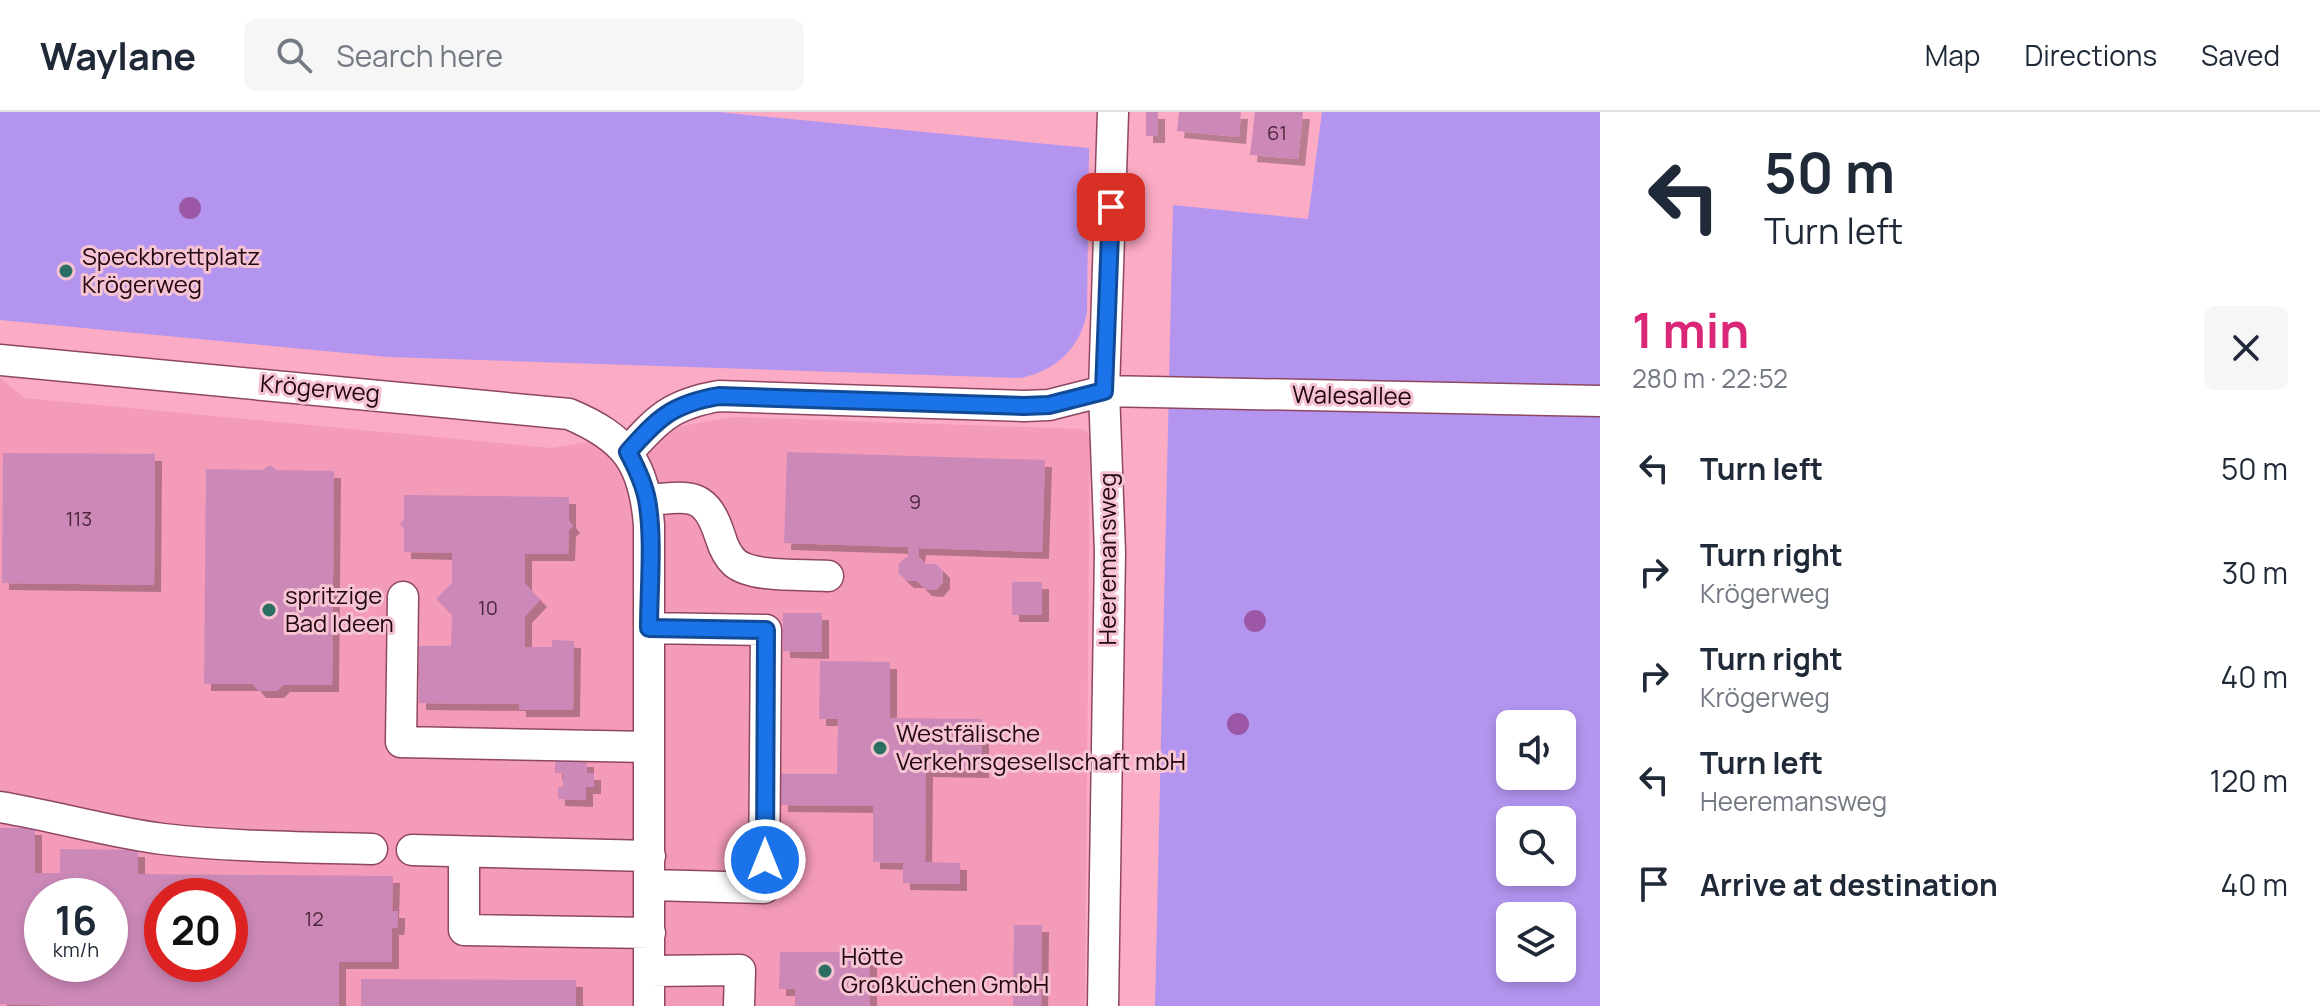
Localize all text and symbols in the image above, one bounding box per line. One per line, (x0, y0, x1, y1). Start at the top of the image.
search box (244, 19, 804, 91)
text: Waylane (40, 29, 196, 81)
icon: search (272, 33, 316, 77)
text: Search here (336, 35, 503, 76)
text: Map (1925, 36, 1980, 74)
text: Directions (2024, 36, 2157, 74)
text: Saved (2201, 36, 2280, 74)
house number: 61 (1267, 119, 1287, 146)
text: 50 m (1764, 133, 1895, 210)
icon: left (1632, 144, 1736, 248)
pin (1077, 173, 1145, 241)
icon: arrive (1089, 185, 1133, 229)
text: Turn left (1764, 206, 1903, 255)
place label: Speckbrettplatz Krögerweg (82, 239, 260, 300)
marker: Speckbrettplatz Krögerweg (57, 262, 75, 280)
text: 1 min (1632, 297, 1749, 362)
button: close (2204, 306, 2288, 390)
text: 280 m · 22:52 (1632, 360, 1788, 396)
street label: Krögerweg (259, 366, 381, 409)
street label: Walesallee (1292, 377, 1412, 412)
icon: left (1632, 446, 1676, 490)
text: Turn left (1700, 448, 1823, 489)
text: 50 m (2221, 448, 2288, 489)
street label: Heeremansweg (1090, 473, 1123, 645)
house number: 9 (909, 488, 921, 515)
house number: 113 (66, 505, 92, 532)
text: Turn right (1700, 534, 1843, 575)
icon: right (1632, 550, 1676, 594)
text: 30 m (2222, 552, 2288, 593)
text: Krögerweg (1700, 575, 1830, 611)
place label: spritzige Bad Ideen (285, 578, 394, 639)
house number: 10 (478, 594, 498, 621)
marker: spritzige Bad Ideen (260, 601, 278, 619)
text: Turn right (1700, 638, 1843, 679)
icon: right (1632, 654, 1676, 698)
text: 40 m (2221, 656, 2288, 697)
text: Krögerweg (1700, 679, 1830, 715)
map controls (1496, 710, 1576, 982)
button: sound (1496, 710, 1576, 790)
place label: Westfälische Verkehrsgesellschaft mbH (896, 716, 1186, 777)
marker: Westfälische Verkehrsgesellschaft mbH (871, 739, 889, 757)
text: Turn left (1700, 742, 1823, 783)
icon: left (1632, 758, 1676, 802)
text: 120 m (2209, 760, 2288, 801)
text: Heeremansweg (1700, 783, 1887, 819)
button: search (1496, 806, 1576, 886)
position arrow (723, 818, 807, 902)
icon: arrive (1632, 862, 1676, 906)
text: Arrive at destination (1700, 864, 1998, 905)
text: 40 m (2221, 864, 2288, 905)
speed limit sign: 20 (144, 878, 248, 982)
text: 16 (55, 892, 97, 947)
button: layers (1496, 902, 1576, 982)
house number: 12 (304, 905, 324, 932)
text: km/h (53, 936, 99, 963)
place label: Hötte Großküchen GmbH (841, 939, 1049, 1000)
marker: Hötte Großküchen GmbH (816, 962, 834, 980)

